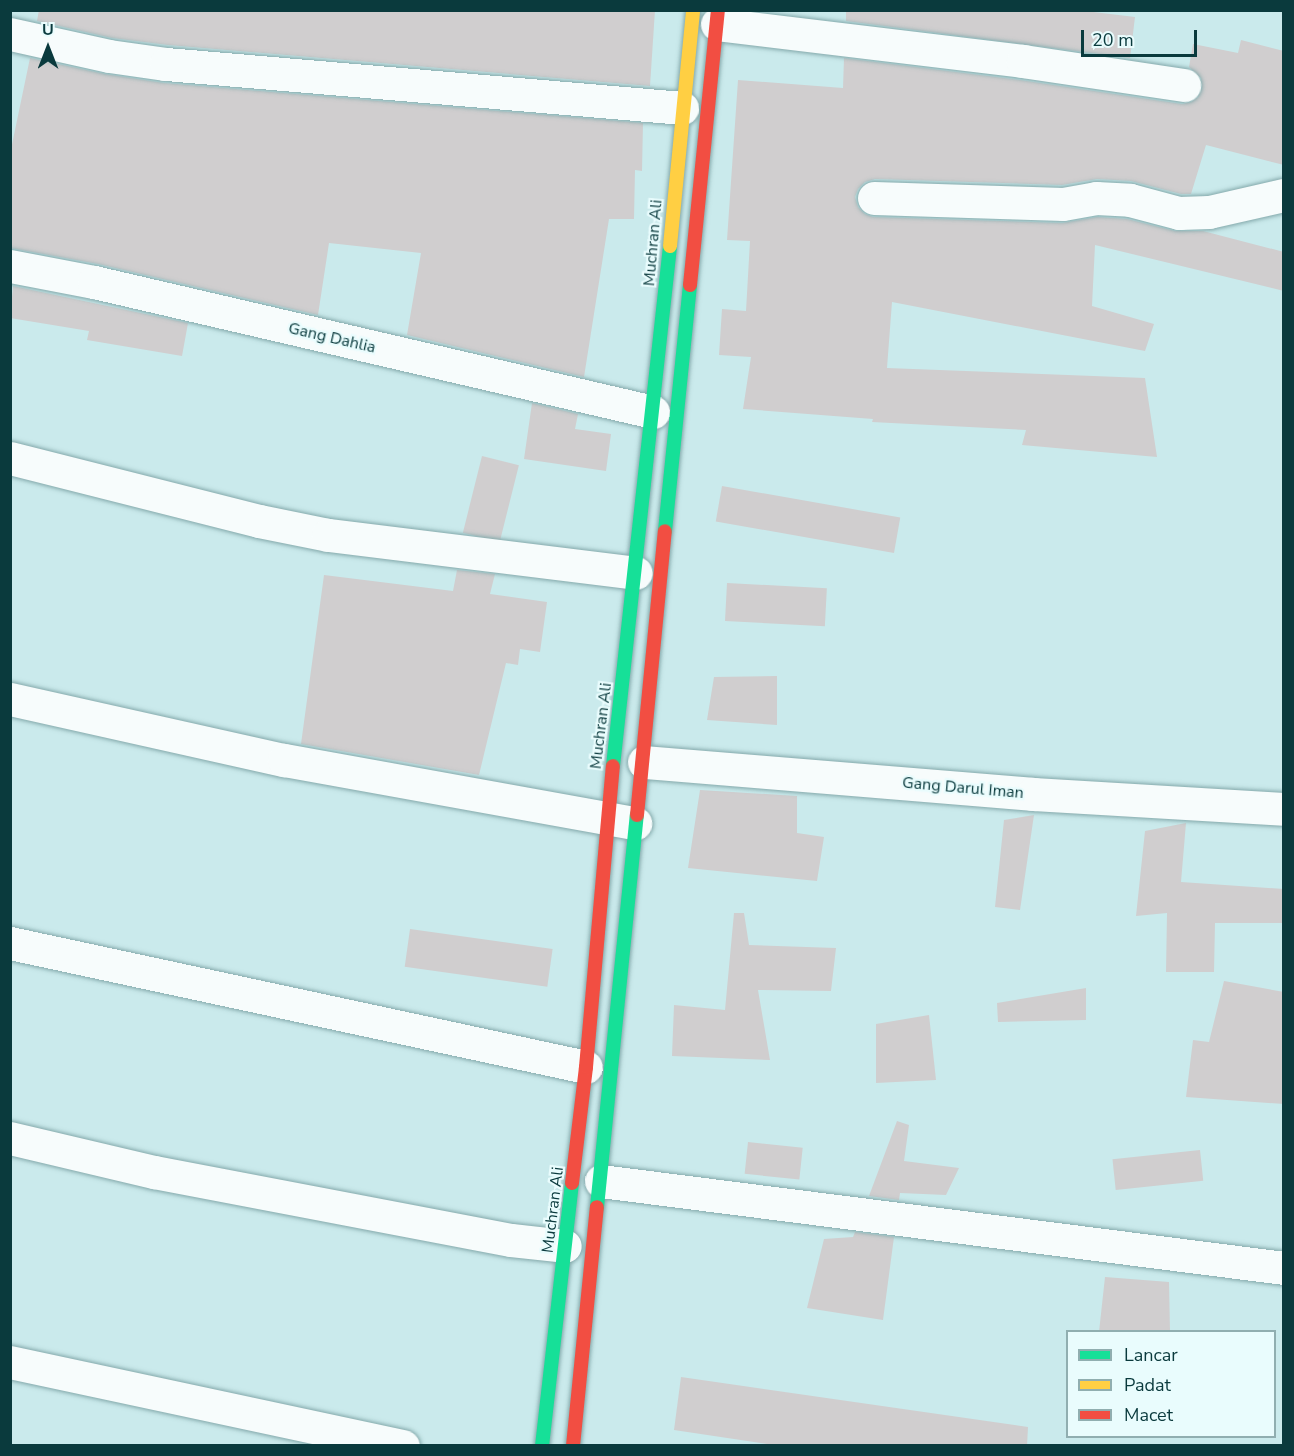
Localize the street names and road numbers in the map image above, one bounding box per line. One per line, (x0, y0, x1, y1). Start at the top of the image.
street label: Muchran Ali (640, 199, 666, 287)
street label: Gang Dahlia (286, 319, 378, 357)
street label: Muchran Ali (586, 682, 616, 770)
street label: Gang Darul Iman (901, 773, 1025, 803)
street label: Muchran Ali (538, 1166, 568, 1254)

